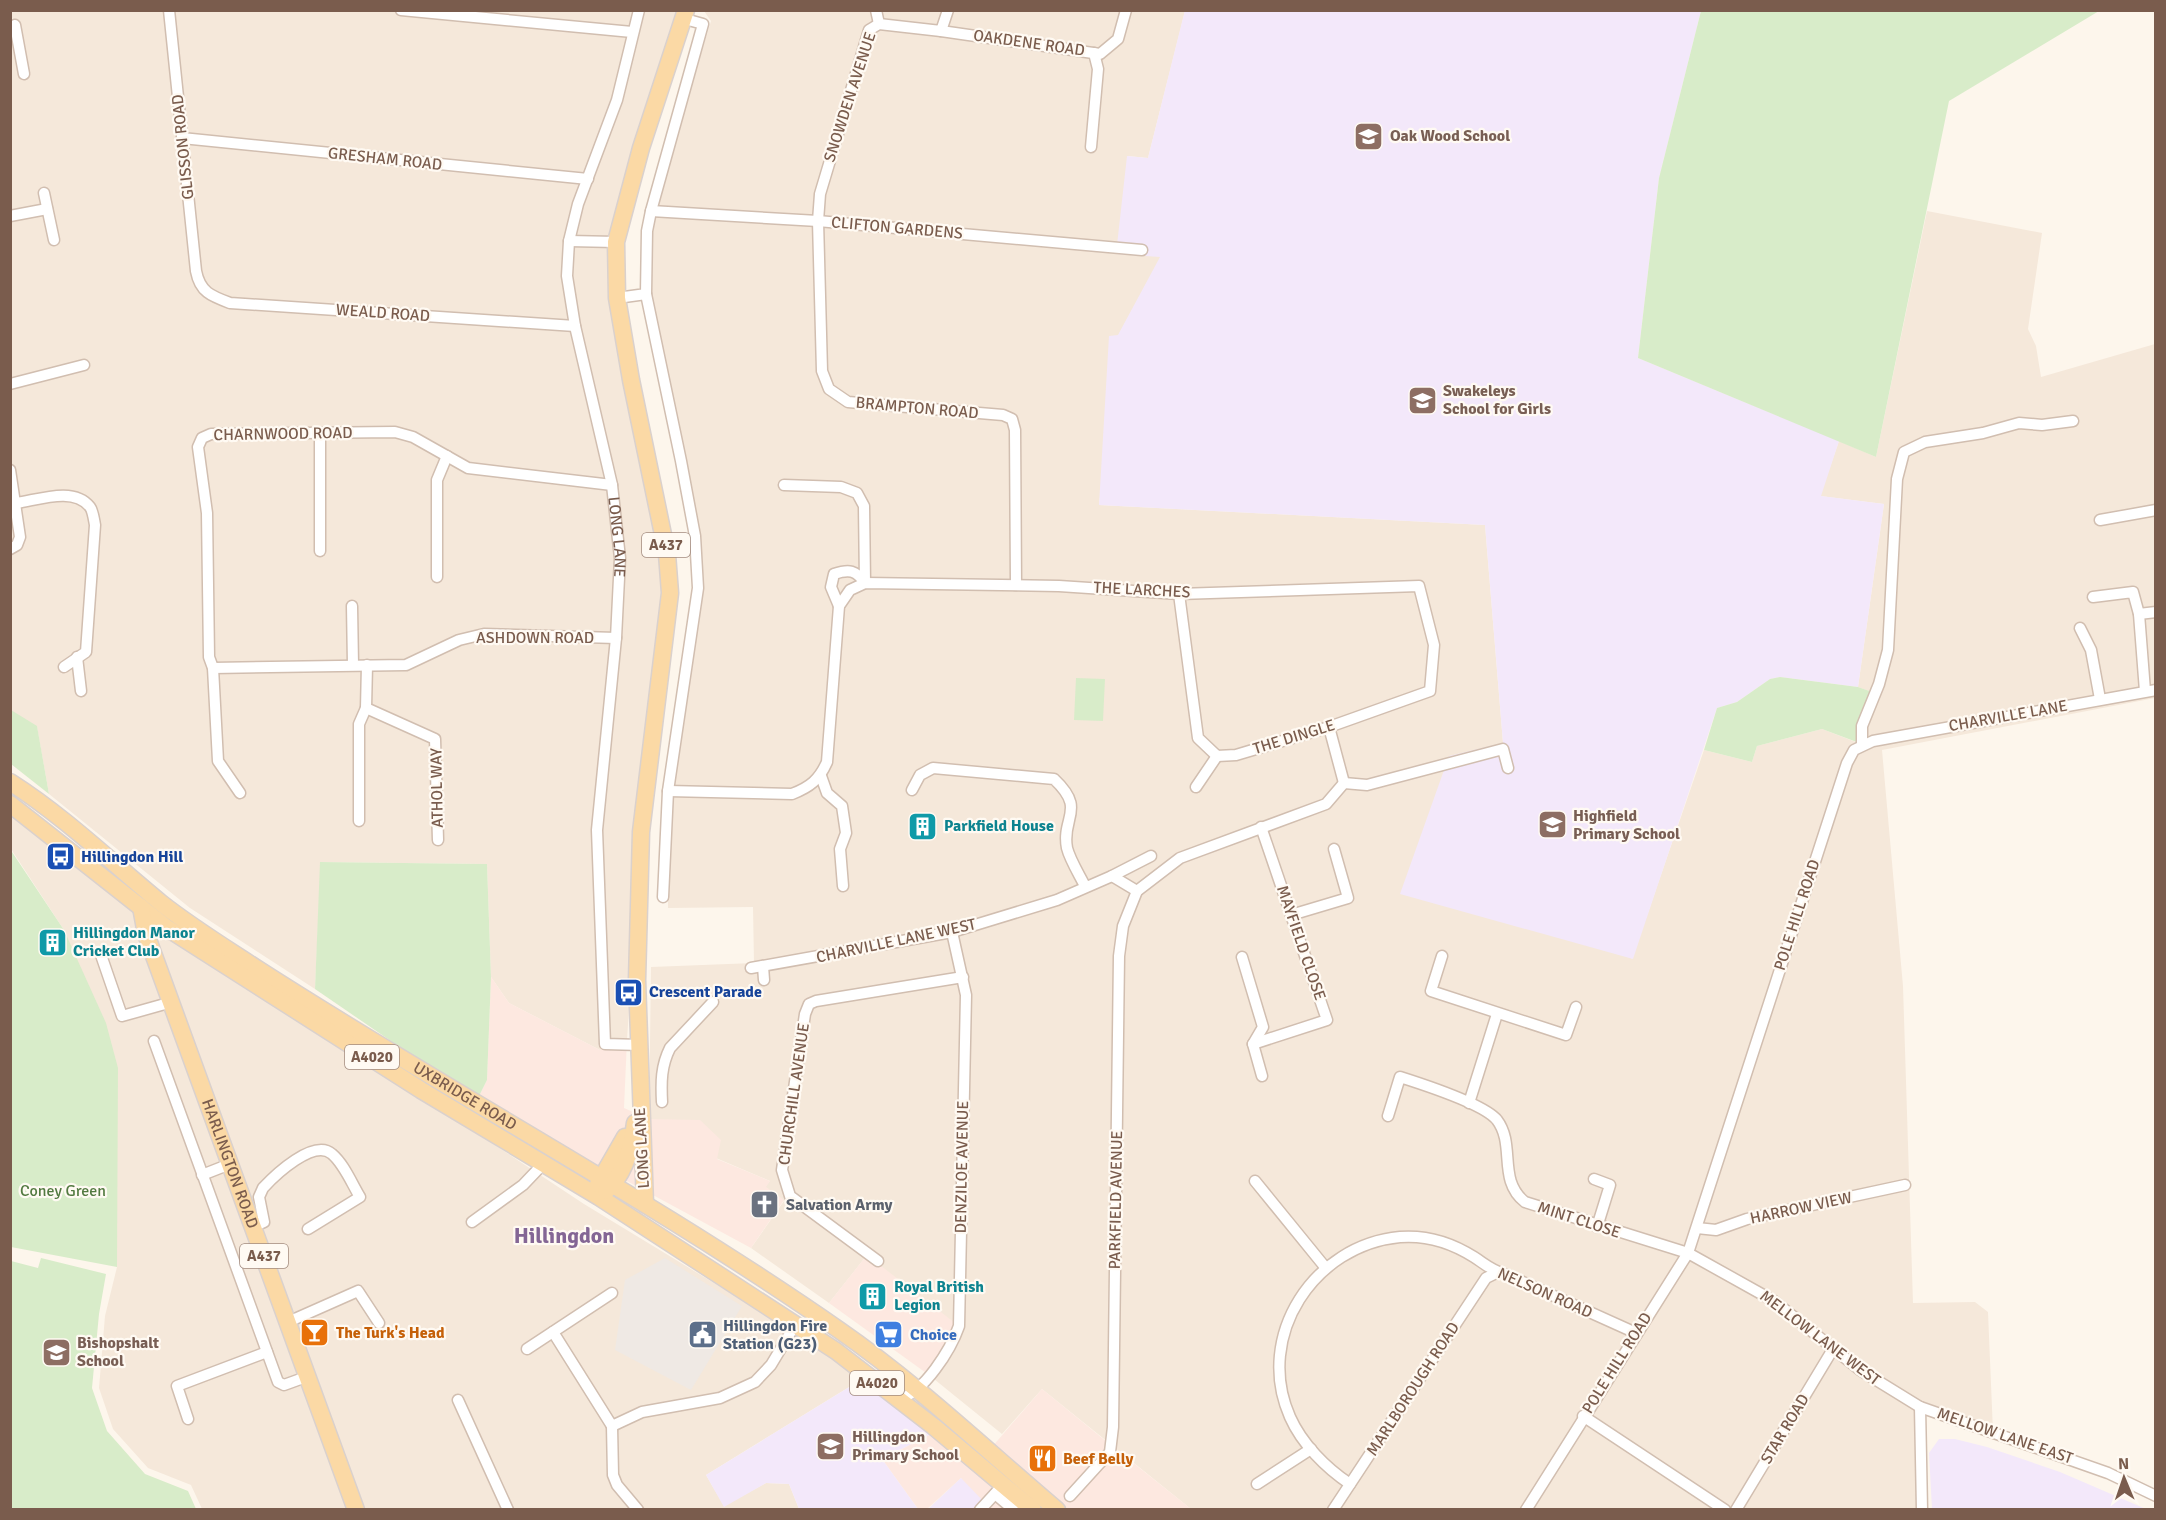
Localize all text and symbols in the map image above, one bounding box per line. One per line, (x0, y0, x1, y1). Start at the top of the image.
street label: OAKDENE ROAD (972, 25, 1086, 61)
street label: SNOWDEN AVENUE (820, 29, 880, 165)
street label: GLISSON ROAD (168, 93, 198, 201)
school or university icon: Oak Wood School (1353, 120, 1385, 152)
place label: Oak Wood School (1390, 126, 1510, 146)
street label: GRESHAM ROAD (327, 143, 443, 175)
street label: CLIFTON GARDENS (830, 212, 964, 244)
street label: WEALD ROAD (335, 300, 431, 326)
place label: Swakeleys School for Girls (1443, 381, 1551, 419)
school or university icon: Swakeleys School for Girls (1406, 384, 1438, 416)
street label: BRAMPTON ROAD (855, 393, 979, 423)
street label: CHARNWOOD ROAD (213, 423, 353, 445)
street label: LONG LANE (603, 496, 630, 578)
road number: A437 (642, 533, 690, 557)
street label: THE LARCHES (1093, 577, 1191, 603)
street label: ASHDOWN ROAD (476, 628, 594, 648)
street label: CHARVILLE LANE (1947, 696, 2069, 736)
street label: THE DINGLE (1251, 715, 1337, 759)
street label: ATHOL WAY (426, 748, 448, 828)
place label: Highfield Primary School (1573, 806, 1680, 844)
school or university icon: Highfield Primary School (1536, 809, 1568, 841)
building icon: Parkfield House (907, 810, 939, 842)
place label: Parkfield House (944, 816, 1054, 836)
bus stop icon: Hillingdon Hill (44, 841, 76, 873)
place label: Hillingdon Hill (81, 847, 183, 867)
street label: POLE HILL ROAD (1770, 857, 1824, 973)
street label: MAYFIELD CLOSE (1272, 883, 1330, 1003)
street label: CHARVILLE LANE WEST (814, 914, 978, 968)
place label: Hillingdon Manor Cricket Club (73, 923, 195, 961)
building icon: Hillingdon Manor Cricket Club (36, 926, 68, 958)
bus stop icon: Crescent Parade (612, 976, 644, 1008)
place label: Crescent Parade (649, 982, 762, 1002)
street label: CHURCHILL AVENUE (774, 1022, 814, 1166)
road number: A4020 (345, 1045, 399, 1069)
street label: UXBRIDGE ROAD (410, 1058, 520, 1135)
street label: HARLINGTON ROAD (197, 1096, 263, 1231)
street label: DENZILOE AVENUE (951, 1100, 973, 1234)
street label: LONG LANE (630, 1107, 654, 1189)
street label: PARKFIELD AVENUE (1105, 1130, 1127, 1270)
park label: Coney Green (20, 1181, 106, 1201)
street label: HARROW VIEW (1748, 1187, 1854, 1229)
church icon: Salvation Army (749, 1189, 781, 1221)
place label: Salvation Army (786, 1195, 892, 1215)
street label: MINT CLOSE (1535, 1197, 1623, 1243)
district label: Hillingdon (514, 1222, 614, 1249)
road number: A437 (240, 1244, 288, 1268)
street label: NELSON ROAD (1494, 1263, 1596, 1323)
place label: Royal British Legion (894, 1277, 984, 1315)
building icon: Royal British Legion (857, 1280, 889, 1312)
street label: MELLOW LANE WEST (1756, 1286, 1884, 1390)
street label: POLE HILL ROAD (1578, 1309, 1656, 1417)
place label: Hillingdon Fire Station (G23) (723, 1316, 827, 1354)
bar icon: The Turk's Head (299, 1317, 331, 1349)
street label: MARLBOROUGH ROAD (1362, 1318, 1464, 1460)
public building icon: Hillingdon Fire Station (G23) (686, 1319, 718, 1351)
supermarket icon: Choice (873, 1319, 905, 1351)
place label: The Turk's Head (336, 1323, 445, 1343)
place label: Choice (910, 1325, 957, 1345)
place label: Bishopshalt School (77, 1333, 159, 1371)
school or university icon: Bishopshalt School (40, 1336, 72, 1368)
road number: A4020 (850, 1371, 904, 1395)
street label: STAR ROAD (1756, 1390, 1814, 1468)
street label: MELLOW LANE EAST (1934, 1403, 2076, 1469)
place label: Hillingdon Primary School (852, 1427, 959, 1465)
school or university icon: Hillingdon Primary School (815, 1430, 847, 1462)
restaurant icon: Beef Belly (1026, 1443, 1058, 1475)
north arrow (2094, 1448, 2154, 1508)
place label: Beef Belly (1063, 1449, 1133, 1469)
text: N (2118, 1454, 2129, 1474)

